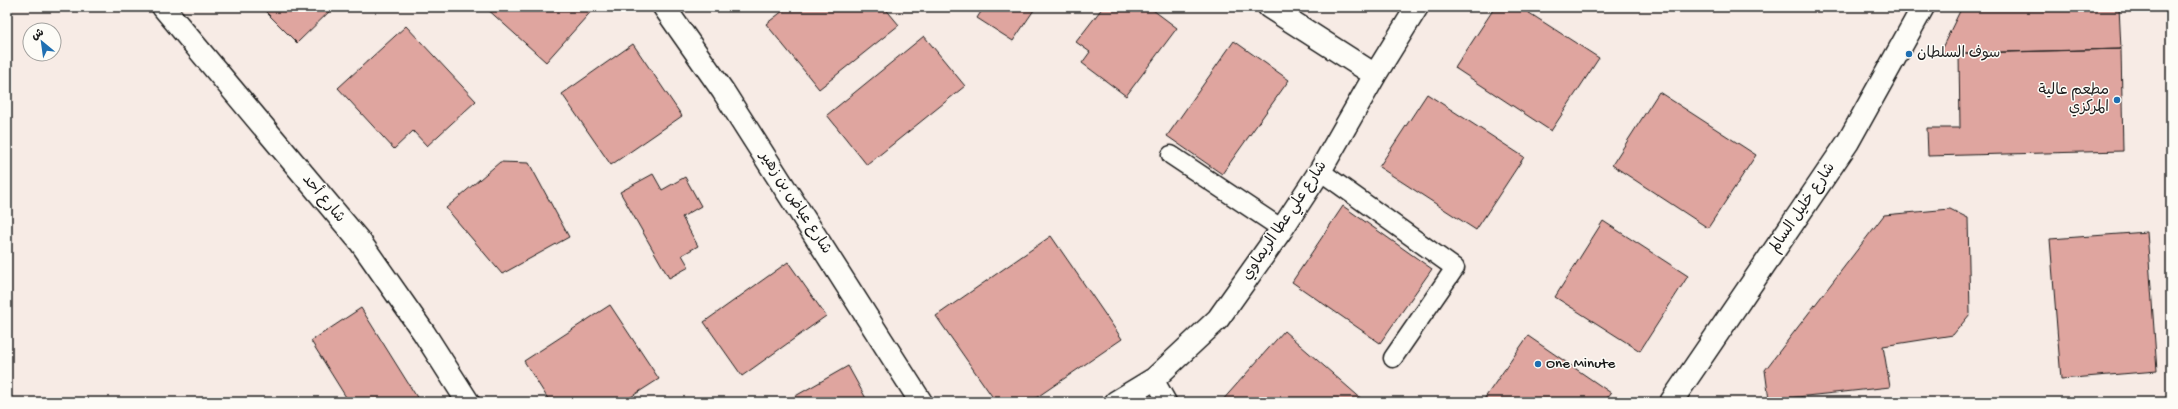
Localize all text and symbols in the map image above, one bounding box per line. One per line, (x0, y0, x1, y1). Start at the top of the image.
north arrow (22, 22, 62, 62)
text: ش (30, 27, 46, 43)
place label: سوف السلطان (1917, 45, 2000, 63)
marker: سوف السلطان (1904, 49, 1914, 59)
place label: مطعم عالية المركزي (2039, 82, 2109, 117)
marker: مطعم عالية المركزي (2112, 95, 2122, 105)
street label: شارع عياض بن زهير (754, 147, 835, 258)
street label: شارع علي عطا الريماوي (1238, 158, 1333, 285)
street label: شارع خليل السالم (1766, 160, 1840, 256)
street label: شارع أحد (298, 170, 350, 227)
place label: One Minute (1546, 355, 1615, 373)
marker: One Minute (1533, 359, 1543, 369)

